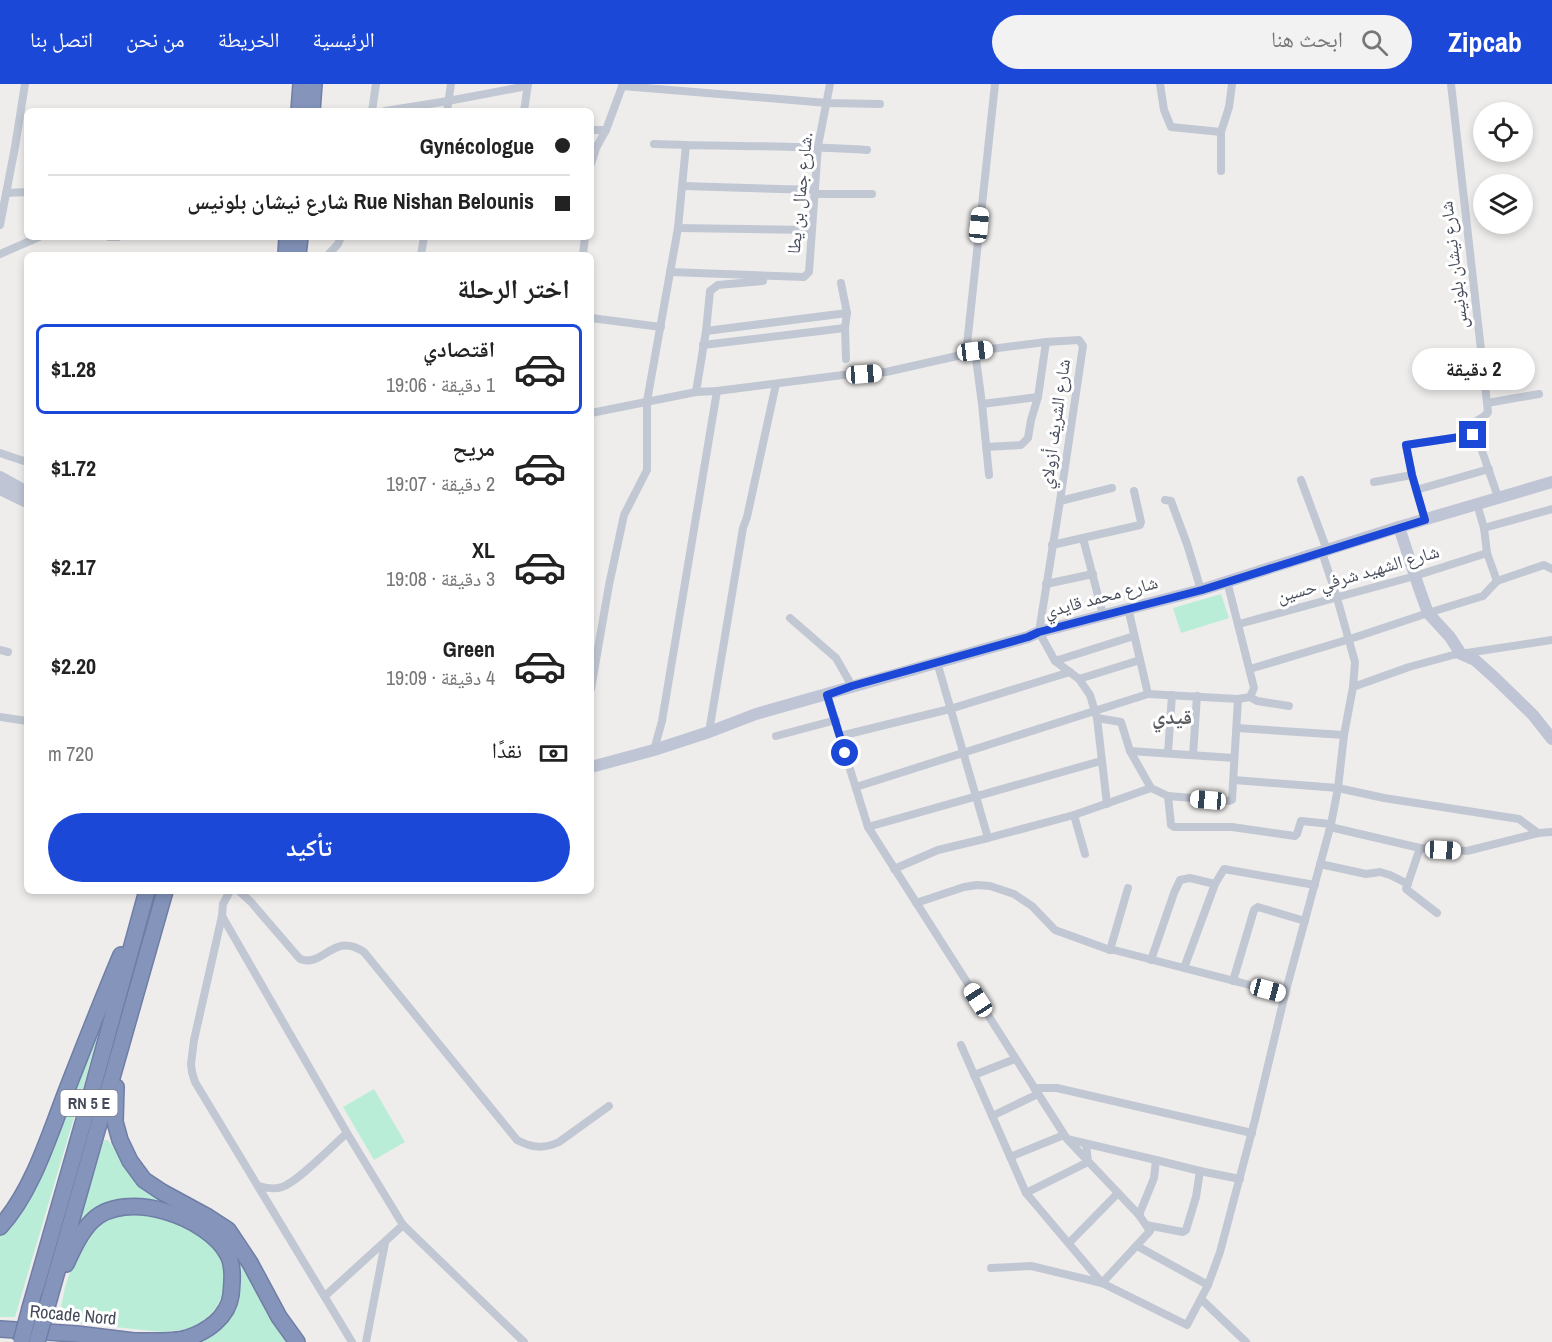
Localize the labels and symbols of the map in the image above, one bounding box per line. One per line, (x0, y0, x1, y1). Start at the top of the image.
street label: شارع جمال بن يطا. (781, 131, 818, 255)
street label: شارع نيشان بلونيس (1433, 200, 1474, 330)
car (968, 206, 990, 244)
car (956, 340, 994, 362)
callout: 2 دقيقة (1412, 348, 1534, 390)
street label: شارع الشريف أزولاي (1033, 357, 1079, 491)
car (845, 364, 883, 384)
route end (1459, 421, 1486, 448)
street label: شارع الشهيد شرفي حسين (1274, 538, 1443, 611)
street label: شارع محمد قايدي (1041, 569, 1161, 626)
district label: قيدي (1152, 702, 1192, 733)
route start (831, 739, 858, 766)
car (1189, 789, 1227, 811)
car (1425, 840, 1461, 860)
car (1248, 977, 1288, 1003)
car (961, 980, 995, 1020)
road number: RN 5 E (60, 1090, 118, 1116)
street label: Rocade Nord (29, 1298, 117, 1331)

